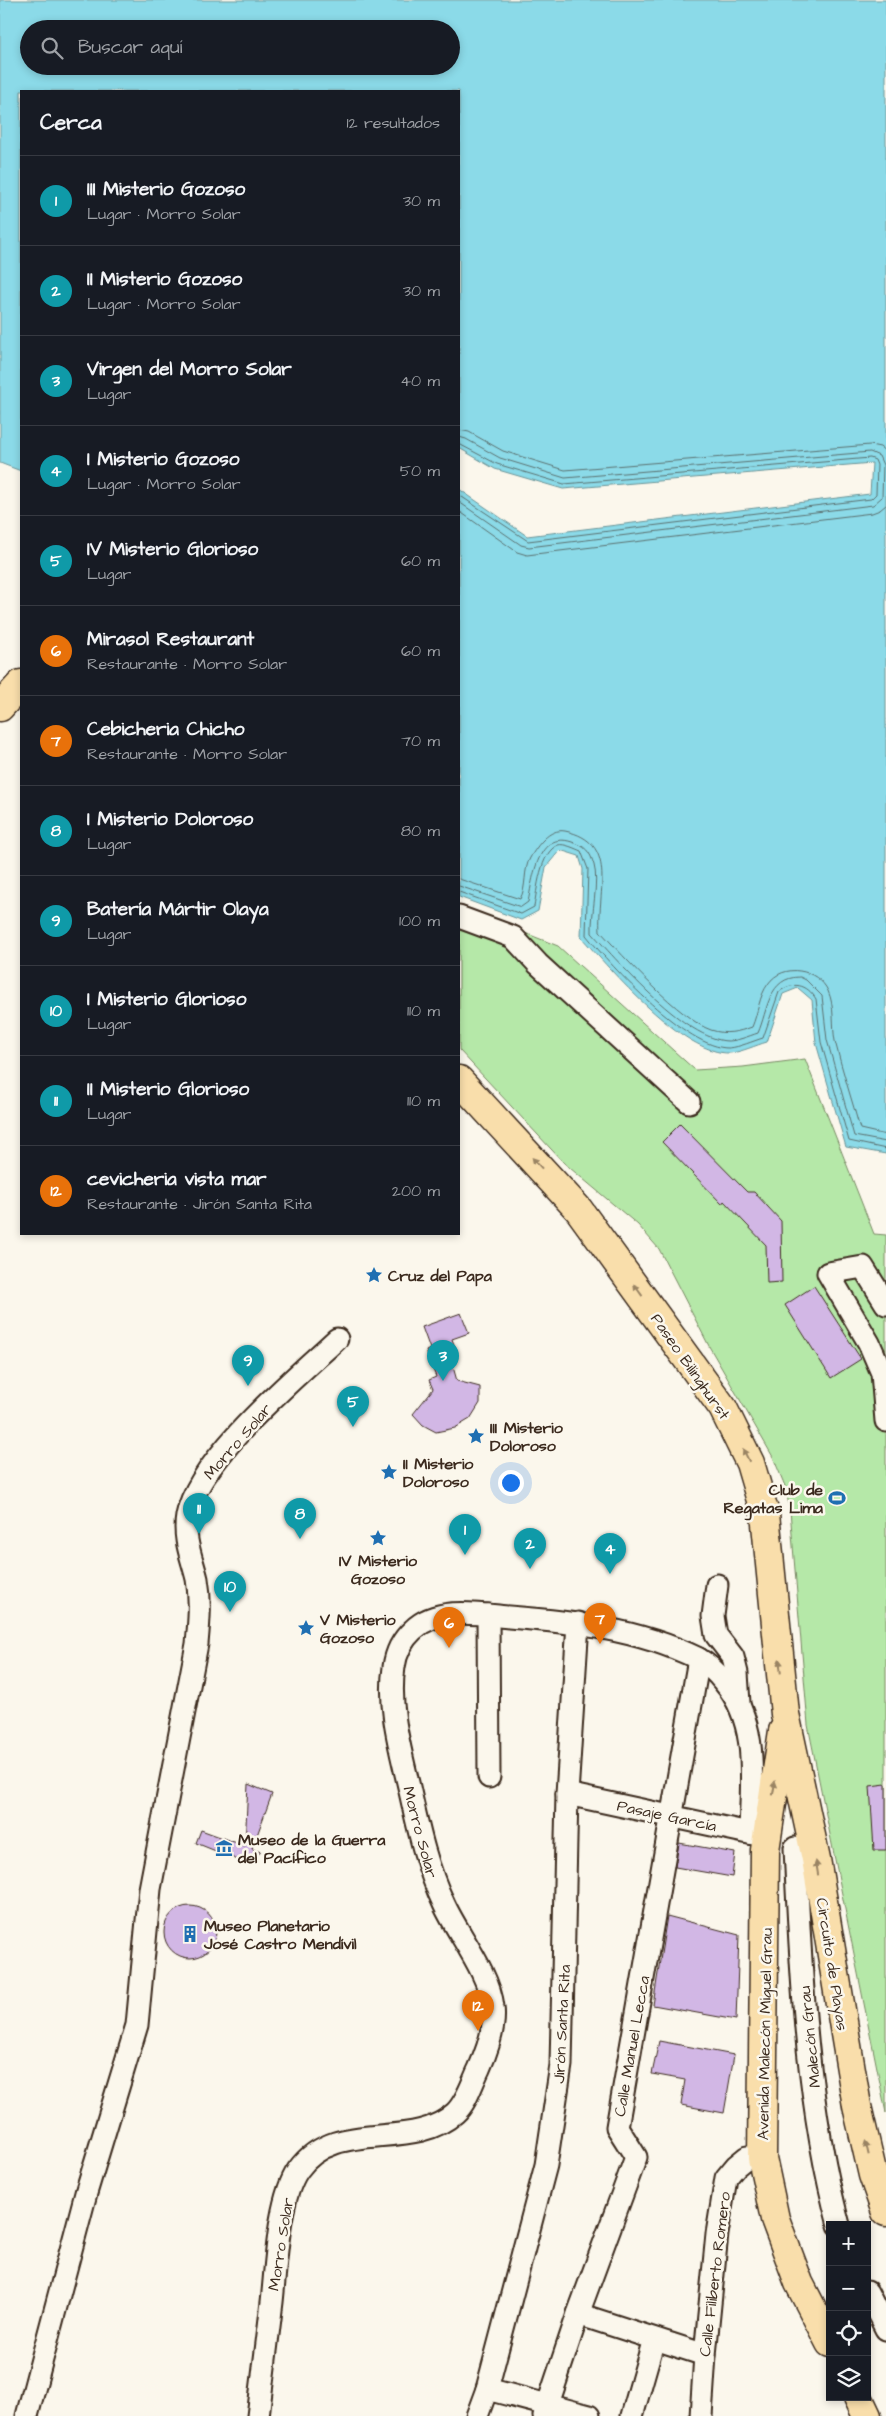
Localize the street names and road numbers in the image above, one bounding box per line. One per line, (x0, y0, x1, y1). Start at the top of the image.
street label: Paseo Bilinghurst (645, 1309, 735, 1425)
street label: Morro Solar (199, 1399, 277, 1484)
street label: Morro Solar (397, 1784, 443, 1881)
street label: Pasaje García (615, 1795, 719, 1837)
street label: Circuito de Playas (810, 1896, 853, 2032)
street label: Avenida Malecón Miguel Grau (752, 1928, 779, 2140)
street label: Jirón Santa Rita (548, 1964, 576, 2084)
street label: Calle Manuel Lecca (609, 1974, 655, 2118)
street label: Malecón Grau (794, 1985, 826, 2089)
street label: Calle Filiberto Romero (694, 2191, 736, 2358)
street label: Morro Solar (263, 2196, 299, 2292)

